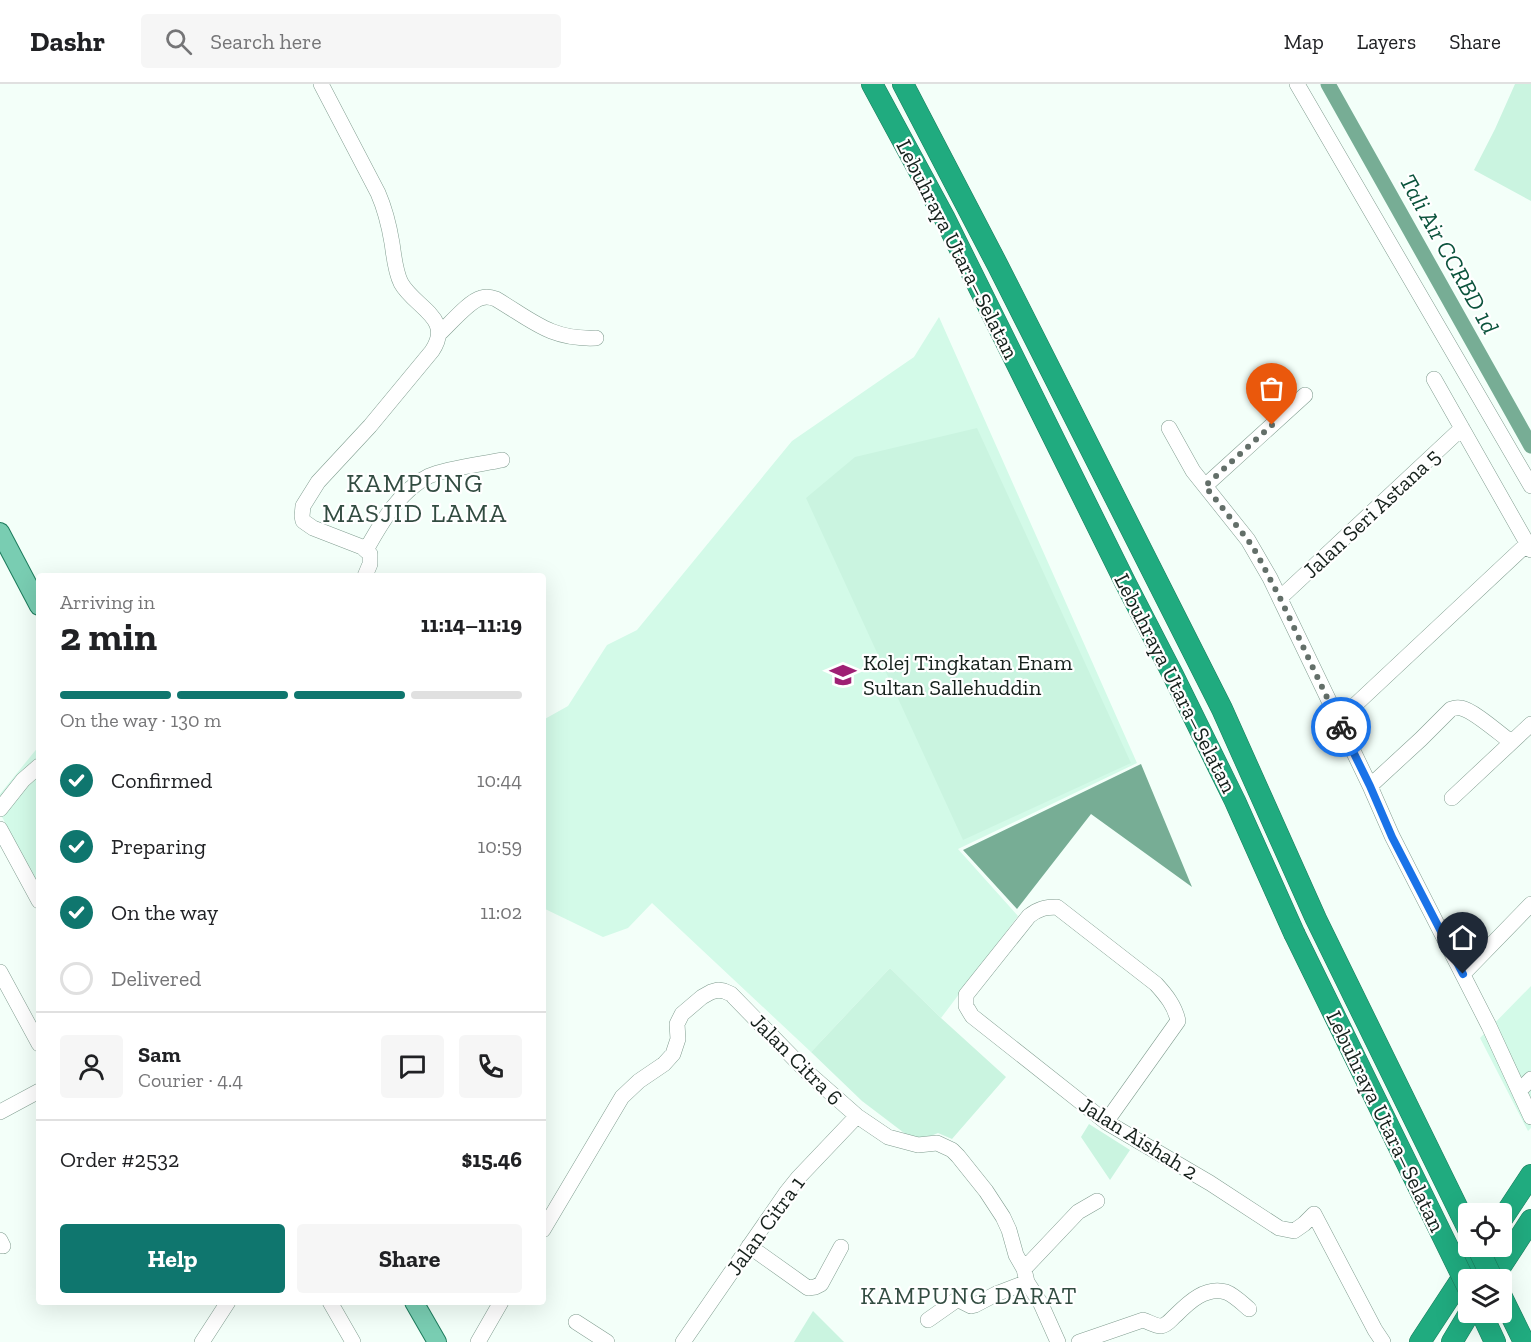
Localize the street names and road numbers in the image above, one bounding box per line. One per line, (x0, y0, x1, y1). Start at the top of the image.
street label: Lebuhraya Utara–Selatan (890, 135, 1025, 364)
street label: Jalan Seri Astana 5 (1297, 443, 1446, 584)
street label: Lebuhraya Utara–Selatan (1108, 569, 1243, 798)
street label: Lebuhraya Utara–Selatan (1320, 1006, 1451, 1237)
street label: Jalan Citra 6 (745, 1008, 848, 1111)
street label: Jalan Aishah 2 (1074, 1091, 1203, 1186)
street label: Jalan Citra 1 (720, 1170, 811, 1280)

